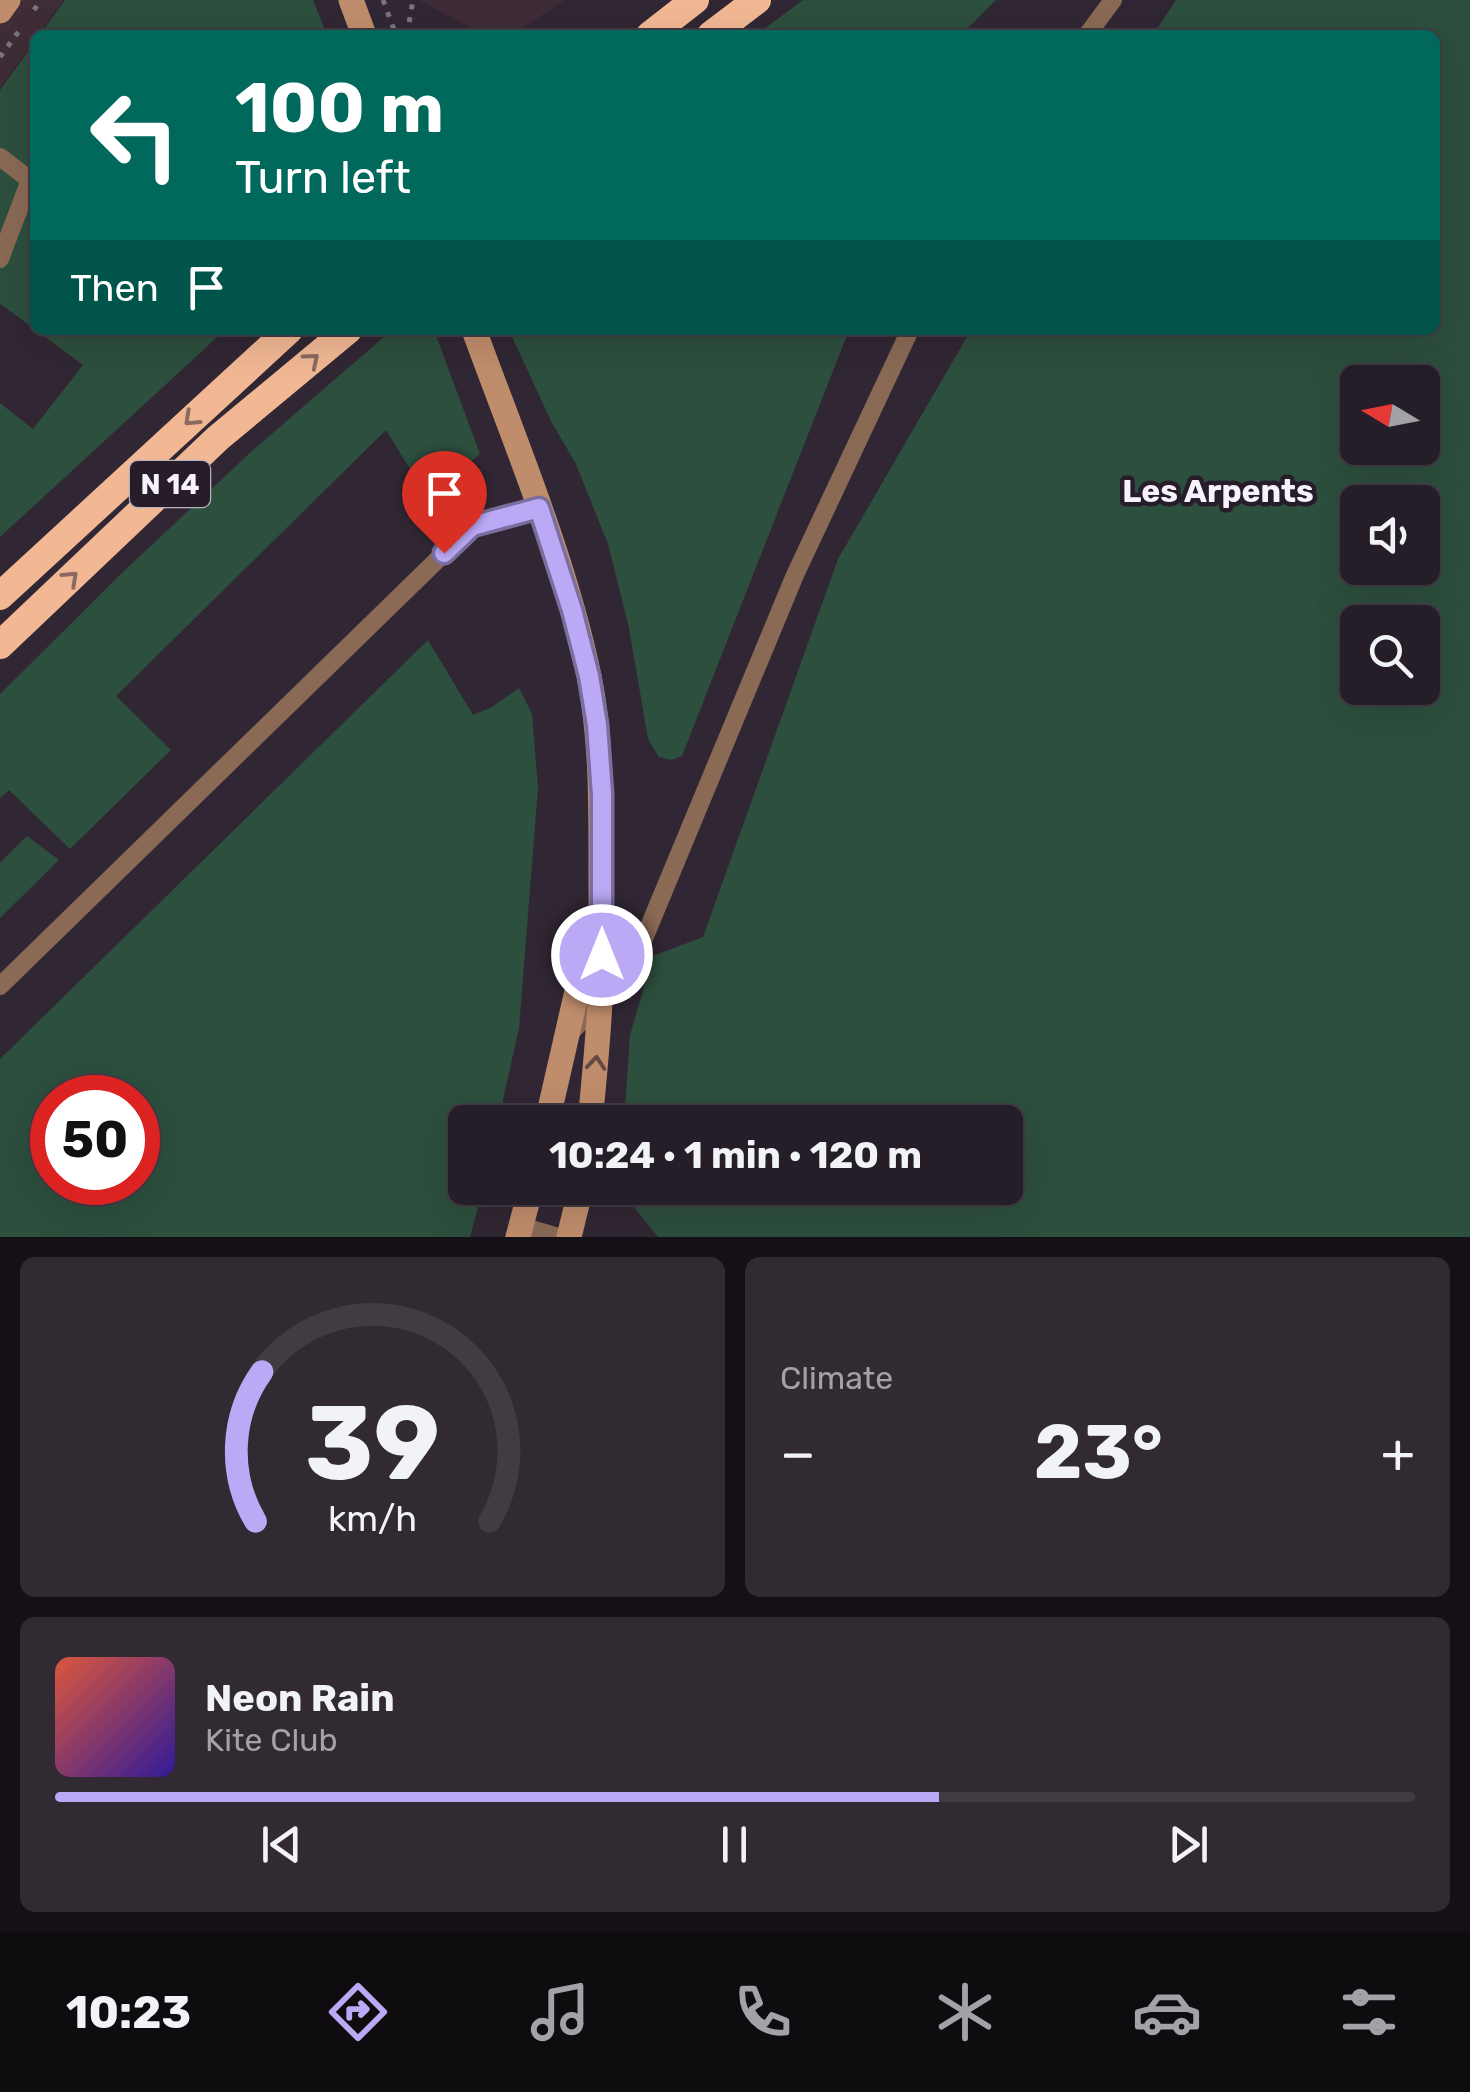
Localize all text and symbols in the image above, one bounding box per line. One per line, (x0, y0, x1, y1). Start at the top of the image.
text: 100 m (235, 67, 444, 150)
icon: left (70, 70, 200, 200)
text: Turn left (235, 151, 411, 204)
icon: arrive (179, 260, 234, 315)
text: Then (70, 265, 159, 311)
one-way arrow (300, 354, 318, 372)
north arrow (1340, 365, 1440, 465)
map controls (1340, 365, 1440, 705)
one-way arrow (184, 407, 203, 425)
pin (402, 451, 487, 554)
road number: N 14 (130, 461, 210, 507)
icon: arrive (417, 466, 472, 521)
district label: Les Arpents (1122, 472, 1314, 510)
button: sound (1340, 485, 1440, 585)
one-way arrow (59, 572, 77, 590)
button: search (1340, 605, 1440, 705)
position arrow (550, 903, 654, 1007)
one-way arrow (584, 1054, 606, 1070)
speed limit sign: 50 (30, 1075, 160, 1205)
text: 10:24 · 1 min · 120 m (549, 1132, 922, 1178)
text: Climate (780, 1359, 893, 1397)
text: 39 (305, 1382, 440, 1505)
text: 23° (1034, 1408, 1163, 1497)
text: − (780, 1421, 816, 1486)
text: + (1381, 1421, 1415, 1486)
text: km/h (328, 1498, 417, 1540)
text: Neon Rain (205, 1675, 395, 1721)
text: Kite Club (205, 1721, 338, 1759)
icon: previous (254, 1817, 309, 1872)
icon: pause (707, 1817, 762, 1872)
icon: next (1161, 1817, 1216, 1872)
icon: directions (323, 1977, 393, 2047)
icon: music (525, 1977, 595, 2047)
icon: phone (728, 1977, 798, 2047)
icon: climate (930, 1977, 1000, 2047)
icon: car (1132, 1977, 1202, 2047)
icon: filters (1334, 1977, 1404, 2047)
text: 10:23 (66, 1986, 191, 2039)

